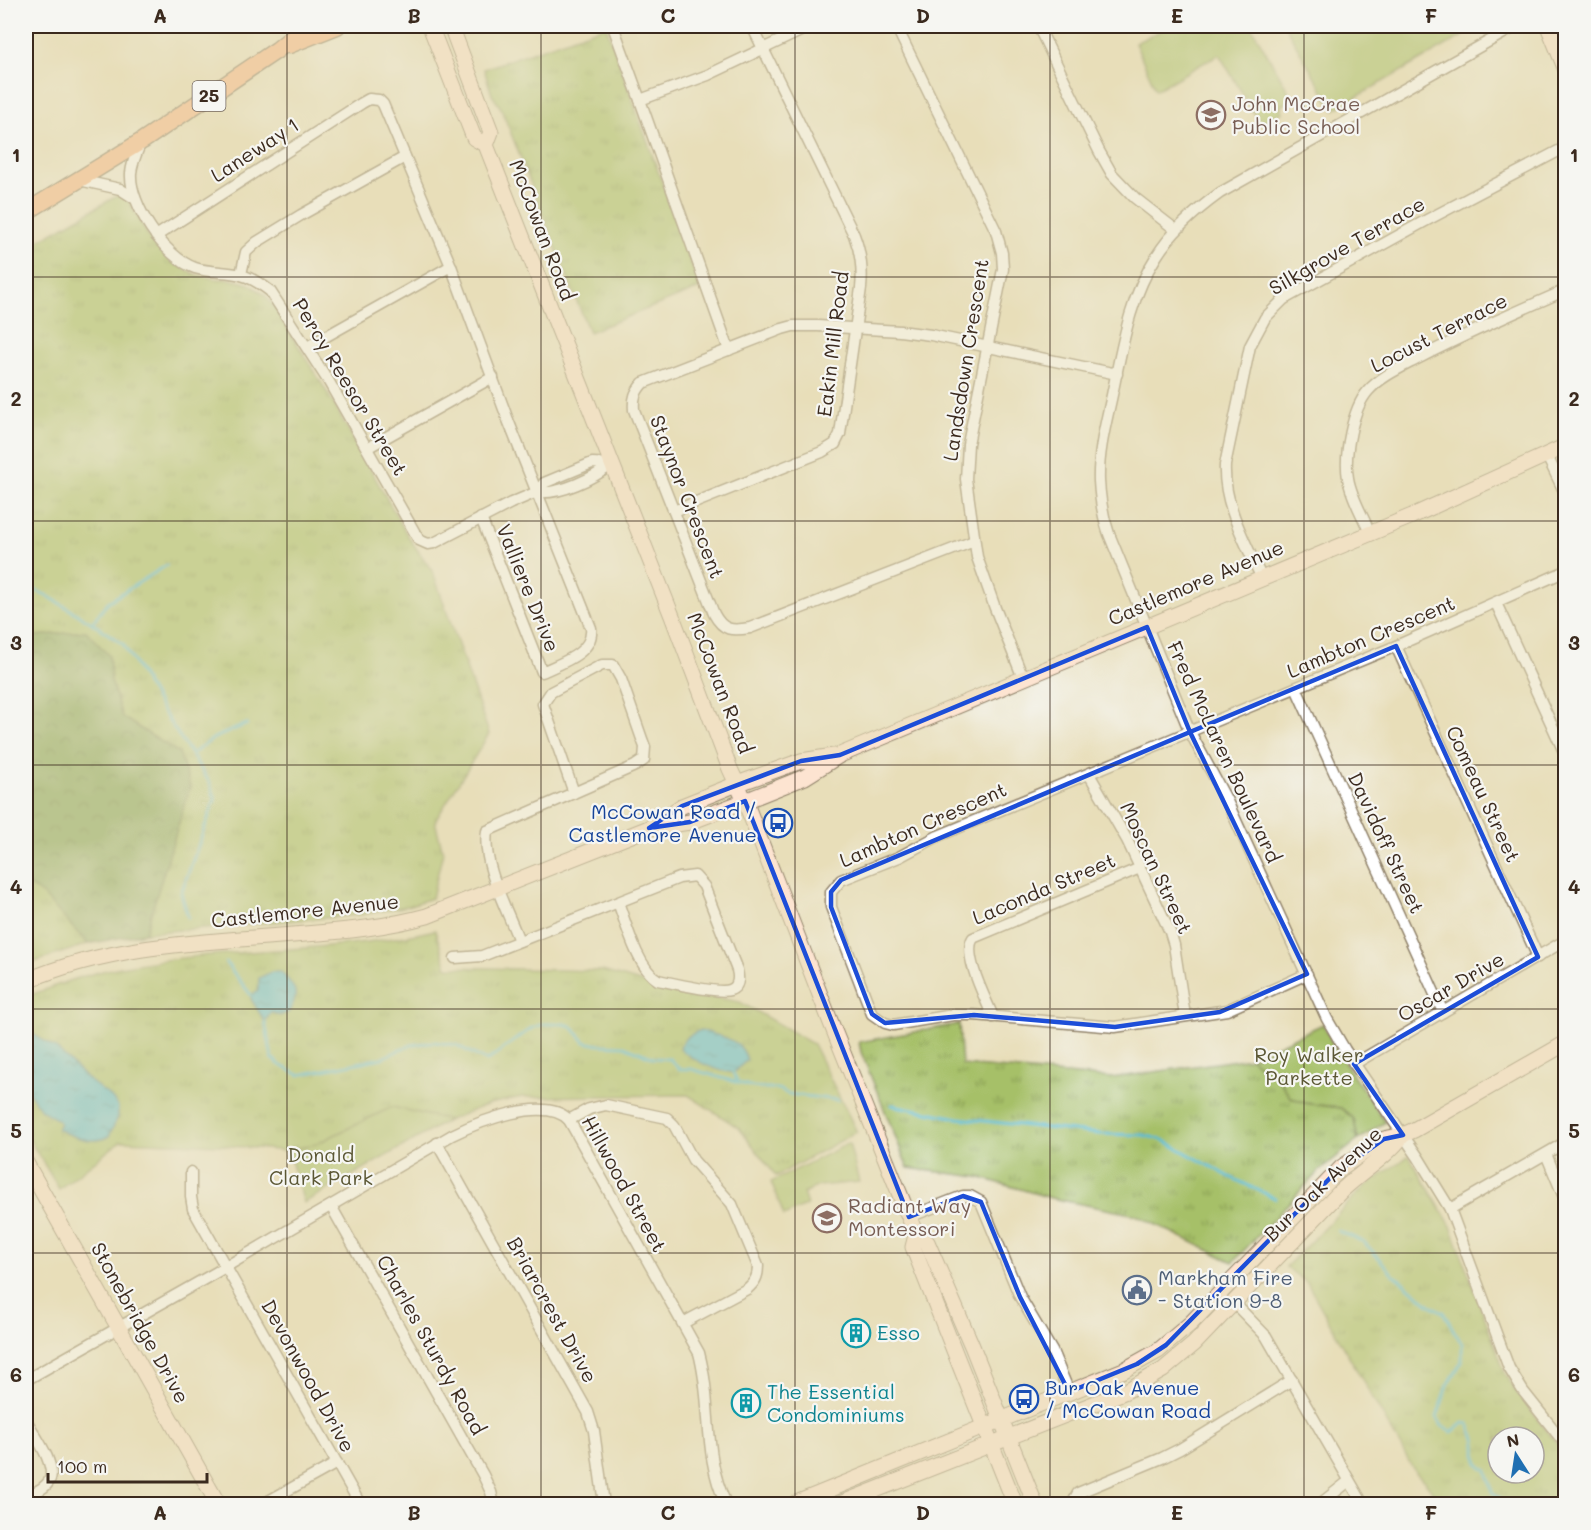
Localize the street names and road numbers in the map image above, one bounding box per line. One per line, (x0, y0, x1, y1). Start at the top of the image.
road number: 25 (192, 81, 226, 111)
street label: Laneway 1 (205, 111, 304, 187)
street label: McCowan Road (504, 155, 582, 304)
street label: Silkgrove Terrace (1264, 190, 1429, 300)
street label: Landsdown Crescent (936, 257, 994, 463)
street label: Eakin Mill Road (810, 270, 854, 418)
street label: Locust Terrace (1366, 286, 1511, 378)
street label: Percy Reesor Street (288, 293, 414, 480)
street label: Staynor Crescent (645, 411, 731, 582)
street label: Valliere Drive (491, 520, 566, 655)
street label: Castlemore Avenue (1104, 533, 1287, 631)
street label: Lambton Crescent (1283, 589, 1459, 683)
street label: McCowan Road (682, 608, 760, 757)
street label: Fred McLaren Boulevard (1162, 637, 1288, 867)
street label: Comeau Street (1441, 721, 1527, 866)
street label: Davidoff Street (1343, 768, 1431, 917)
street label: Lambton Crescent (835, 776, 1010, 873)
street label: Moscan Street (1115, 797, 1199, 938)
street label: Laconda Street (968, 846, 1119, 930)
street label: Castlemore Avenue (210, 887, 400, 933)
street label: Oscar Drive (1392, 945, 1509, 1027)
street label: Hillwood Street (577, 1111, 673, 1256)
street label: Bur Oak Avenue (1258, 1120, 1387, 1246)
street label: Briarcrest Drive (502, 1232, 604, 1387)
street label: Stonebridge Drive (86, 1237, 196, 1408)
street label: Charles Sturdy Road (372, 1250, 492, 1439)
street label: Devonwood Drive (256, 1295, 362, 1457)

